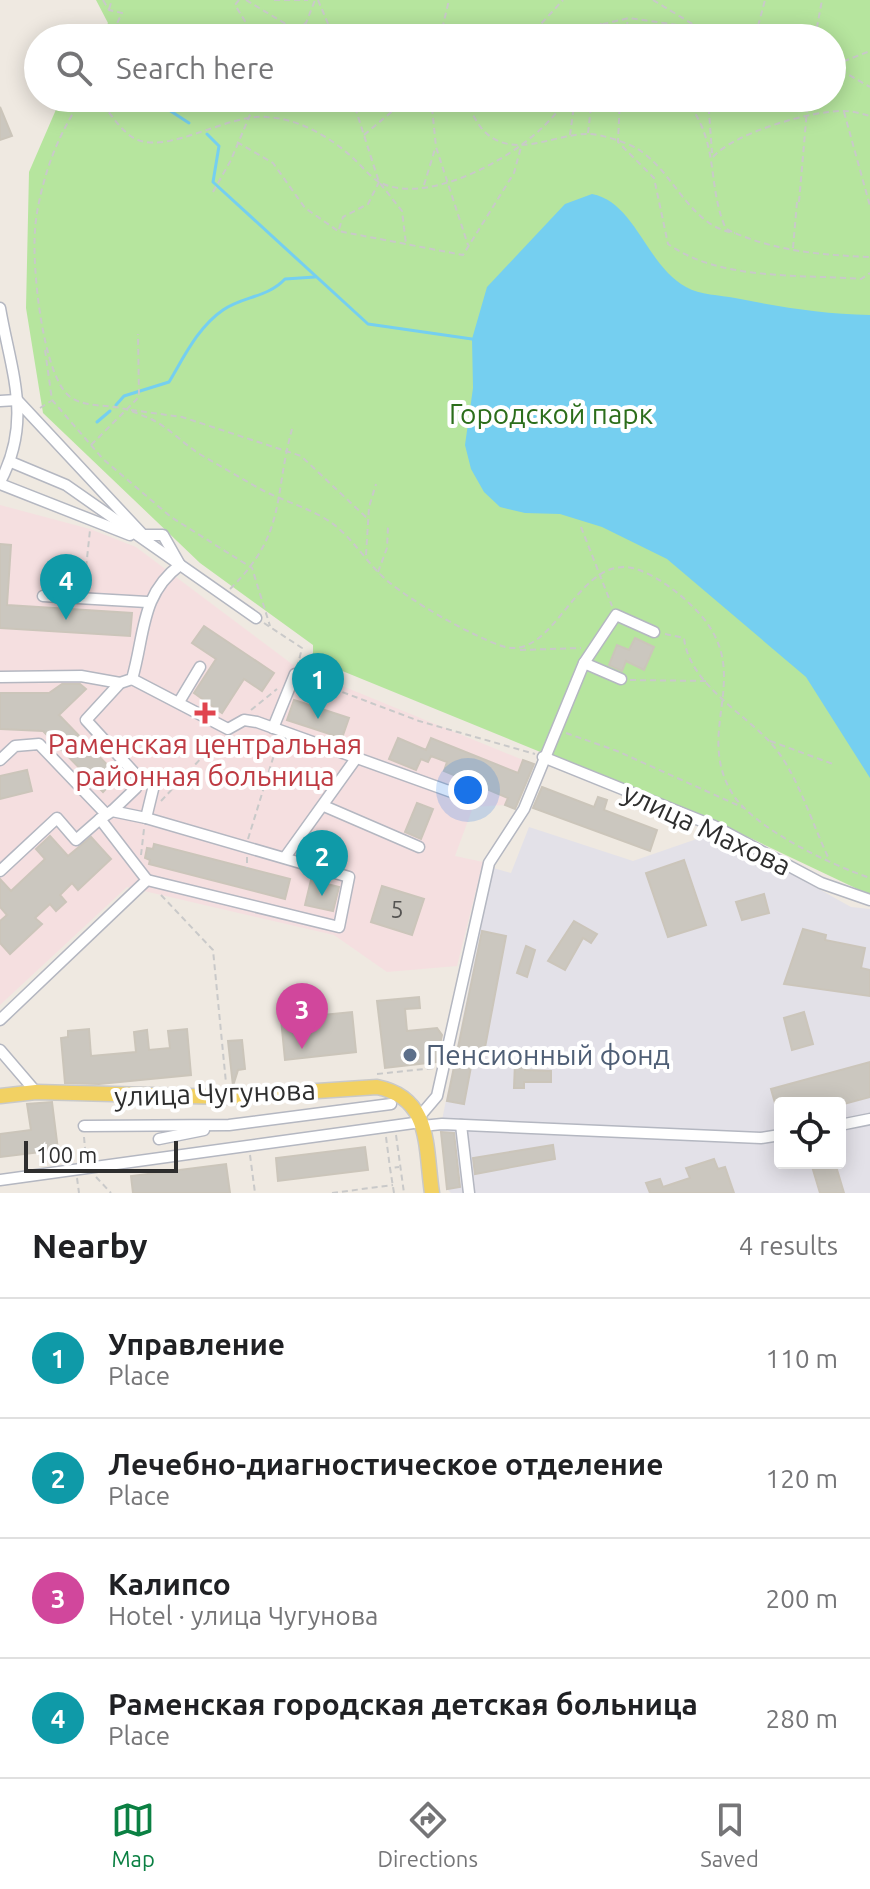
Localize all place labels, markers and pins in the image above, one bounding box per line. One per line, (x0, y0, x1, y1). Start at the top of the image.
pin: 4 (40, 554, 92, 620)
pin: 1 (292, 653, 344, 719)
marker: Раменская центральная районная больница (194, 702, 216, 724)
place label: Раменская центральная районная больница (48, 728, 362, 791)
pin: 2 (296, 830, 348, 896)
pin: 3 (276, 983, 328, 1049)
place label: Пенсионный фонд (426, 1039, 670, 1070)
marker: Пенсионный фонд (401, 1046, 419, 1064)

